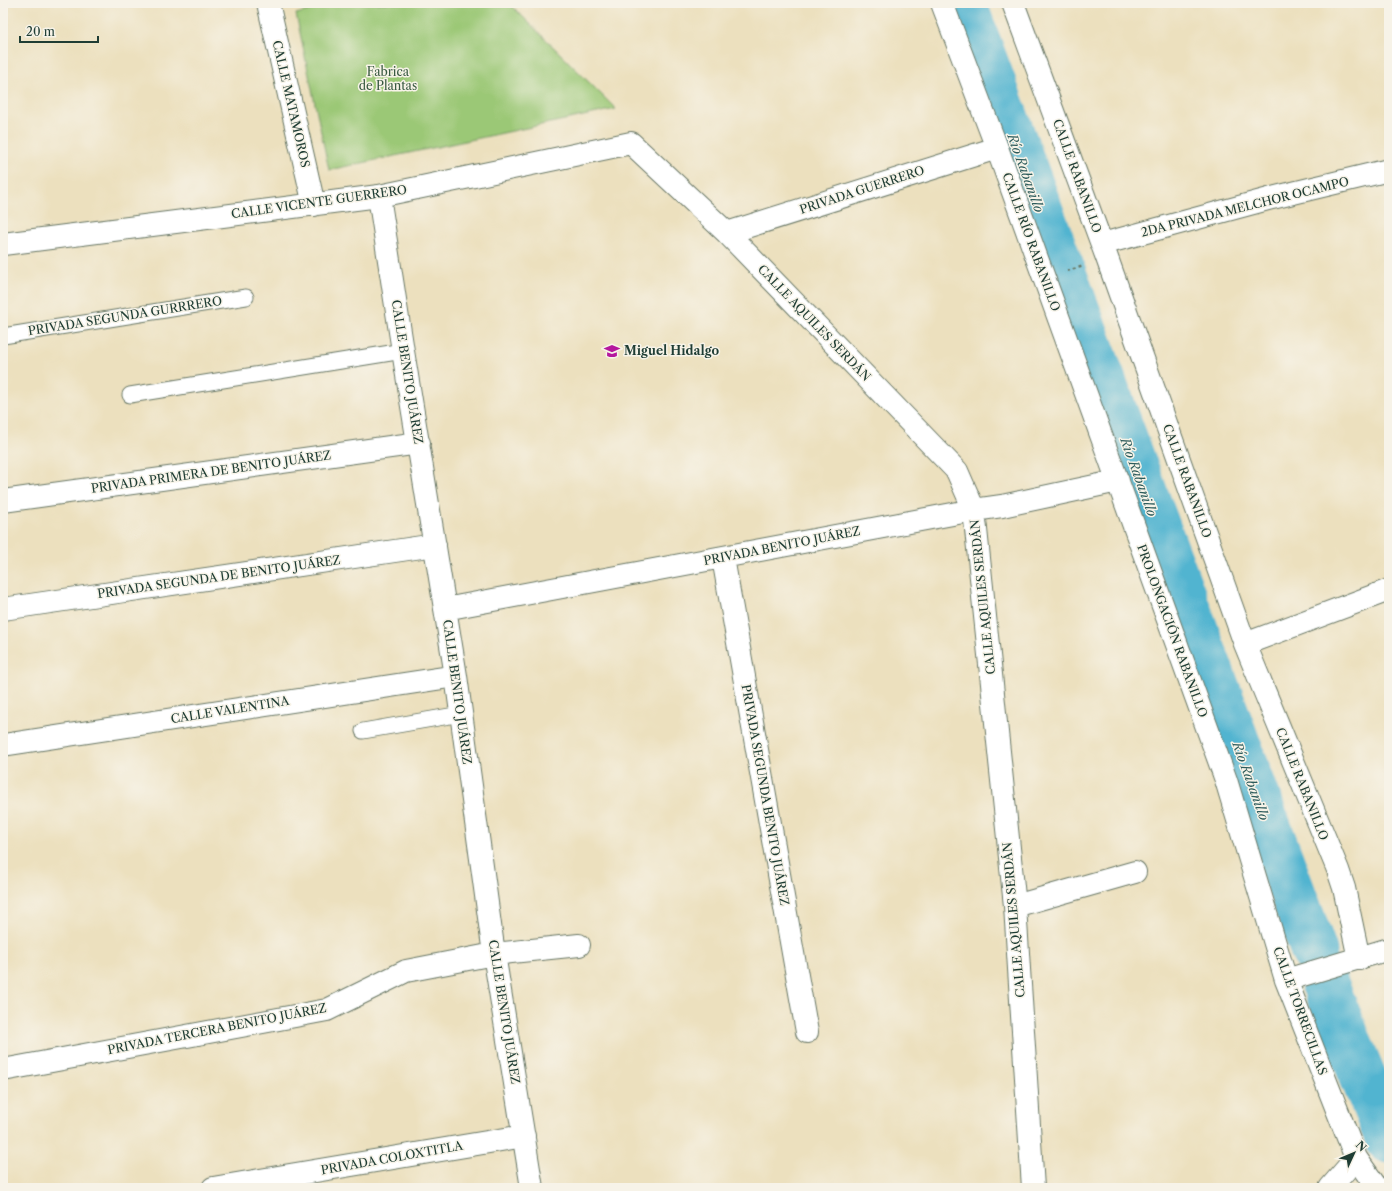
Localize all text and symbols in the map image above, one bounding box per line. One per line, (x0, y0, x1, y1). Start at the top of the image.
scale bar (20, 18, 98, 44)
text: 20 m (26, 24, 55, 39)
street label: CALLE MATAMOROS (270, 39, 313, 169)
park label: Fabrica de Plantas (359, 64, 417, 93)
street label: CALLE RABANILLO (1050, 117, 1105, 235)
water label: Río Rabanillo (1004, 130, 1048, 215)
street label: PRIVADA GUERRERO (798, 162, 926, 217)
street label: CALLE RÍO RABANILLO (999, 170, 1065, 313)
street label: 2DA PRIVADA MELCHOR OCAMPO (1139, 173, 1350, 240)
street label: CALLE VICENTE GUERRERO (230, 182, 408, 221)
street label: CALLE AQUILES SERDÁN (755, 261, 875, 384)
street label: PRIVADA SEGUNDA GURRRERO (27, 293, 223, 338)
street label: CALLE BENITO JUÁREZ (389, 299, 427, 445)
school or university icon: Miguel Hidalgo (603, 342, 621, 360)
place label: Miguel Hidalgo (624, 343, 720, 358)
street label: CALLE RABANILLO (1160, 422, 1215, 540)
water label: Río Rabanillo (1117, 434, 1161, 519)
street label: PRIVADA PRIMERA DE BENITO JUÁREZ (90, 446, 332, 496)
street label: CALLE AQUILES SERDÁN (966, 519, 998, 675)
street label: PRIVADA BENITO JUÁREZ (702, 522, 861, 568)
street label: PROLONGACIÓN RABANILLO (1134, 542, 1212, 720)
street label: PRIVADA SEGUNDA DE BENITO JUÁREZ (96, 551, 342, 601)
street label: CALLE BENITO JUÁREZ (440, 619, 476, 765)
street label: PRIVADA SEGUNDA BENITO JUÁREZ (739, 683, 793, 907)
street label: CALLE VALENTINA (170, 693, 291, 726)
street label: CALLE RABANILLO (1273, 725, 1332, 842)
water label: Río Rabanillo (1229, 738, 1273, 823)
street label: CALLE AQUILES SERDÁN (998, 842, 1028, 998)
street label: CALLE BENITO JUÁREZ (486, 939, 524, 1085)
street label: CALLE TORRECILLAS (1270, 945, 1331, 1077)
street label: PRIVADA TERCERA BENITO JUÁREZ (106, 999, 328, 1057)
north arrow (1334, 1133, 1374, 1173)
street label: PRIVADA COLOXTITLA (320, 1137, 465, 1177)
text: N (1353, 1138, 1370, 1155)

